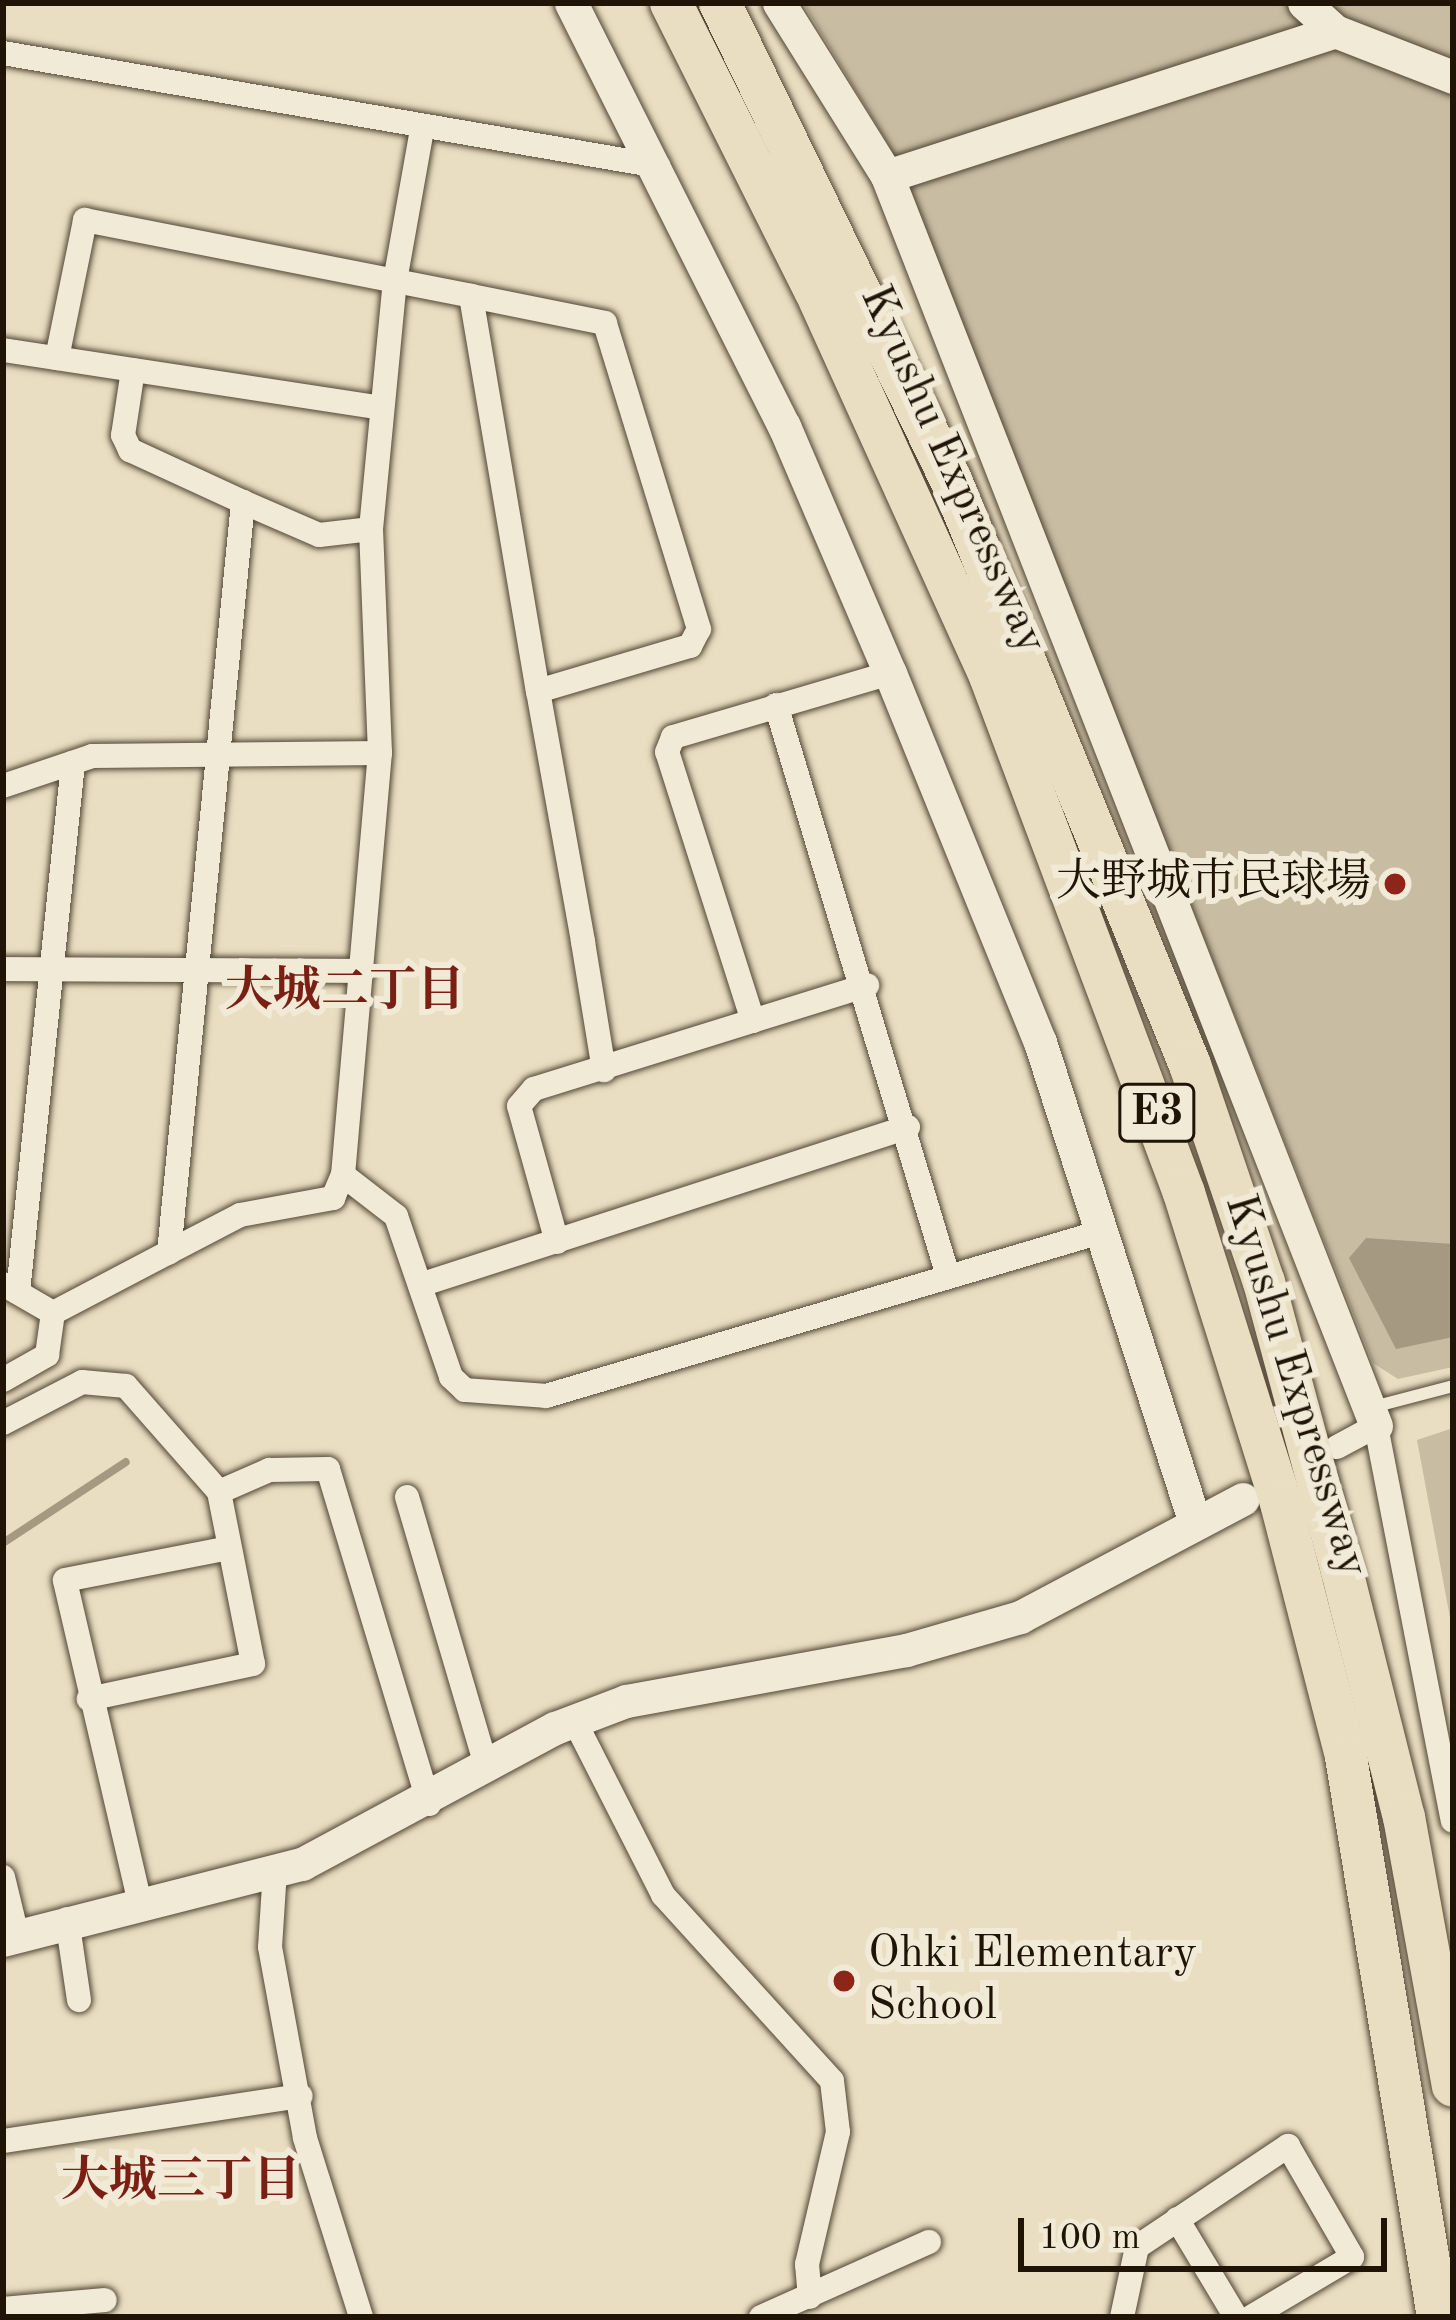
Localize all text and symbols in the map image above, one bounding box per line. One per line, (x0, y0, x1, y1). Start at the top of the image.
street label: Kyushu Expressway (847, 278, 1057, 662)
place label: 大野城市民球場 (1056, 857, 1371, 911)
marker: 大野城市民球場 (1382, 871, 1408, 897)
district label: 大城二丁目 (225, 964, 465, 1022)
road number: E3 (1118, 1077, 1196, 1149)
street label: Kyushu Expressway (1211, 1188, 1379, 1584)
place label: Ohki Elementary School (868, 1928, 1197, 2034)
marker: Ohki Elementary School (831, 1968, 857, 1994)
district label: 大城三丁目 (61, 2154, 301, 2212)
scale bar (1024, 2194, 1393, 2268)
text: 100 m (1039, 2221, 1140, 2257)

